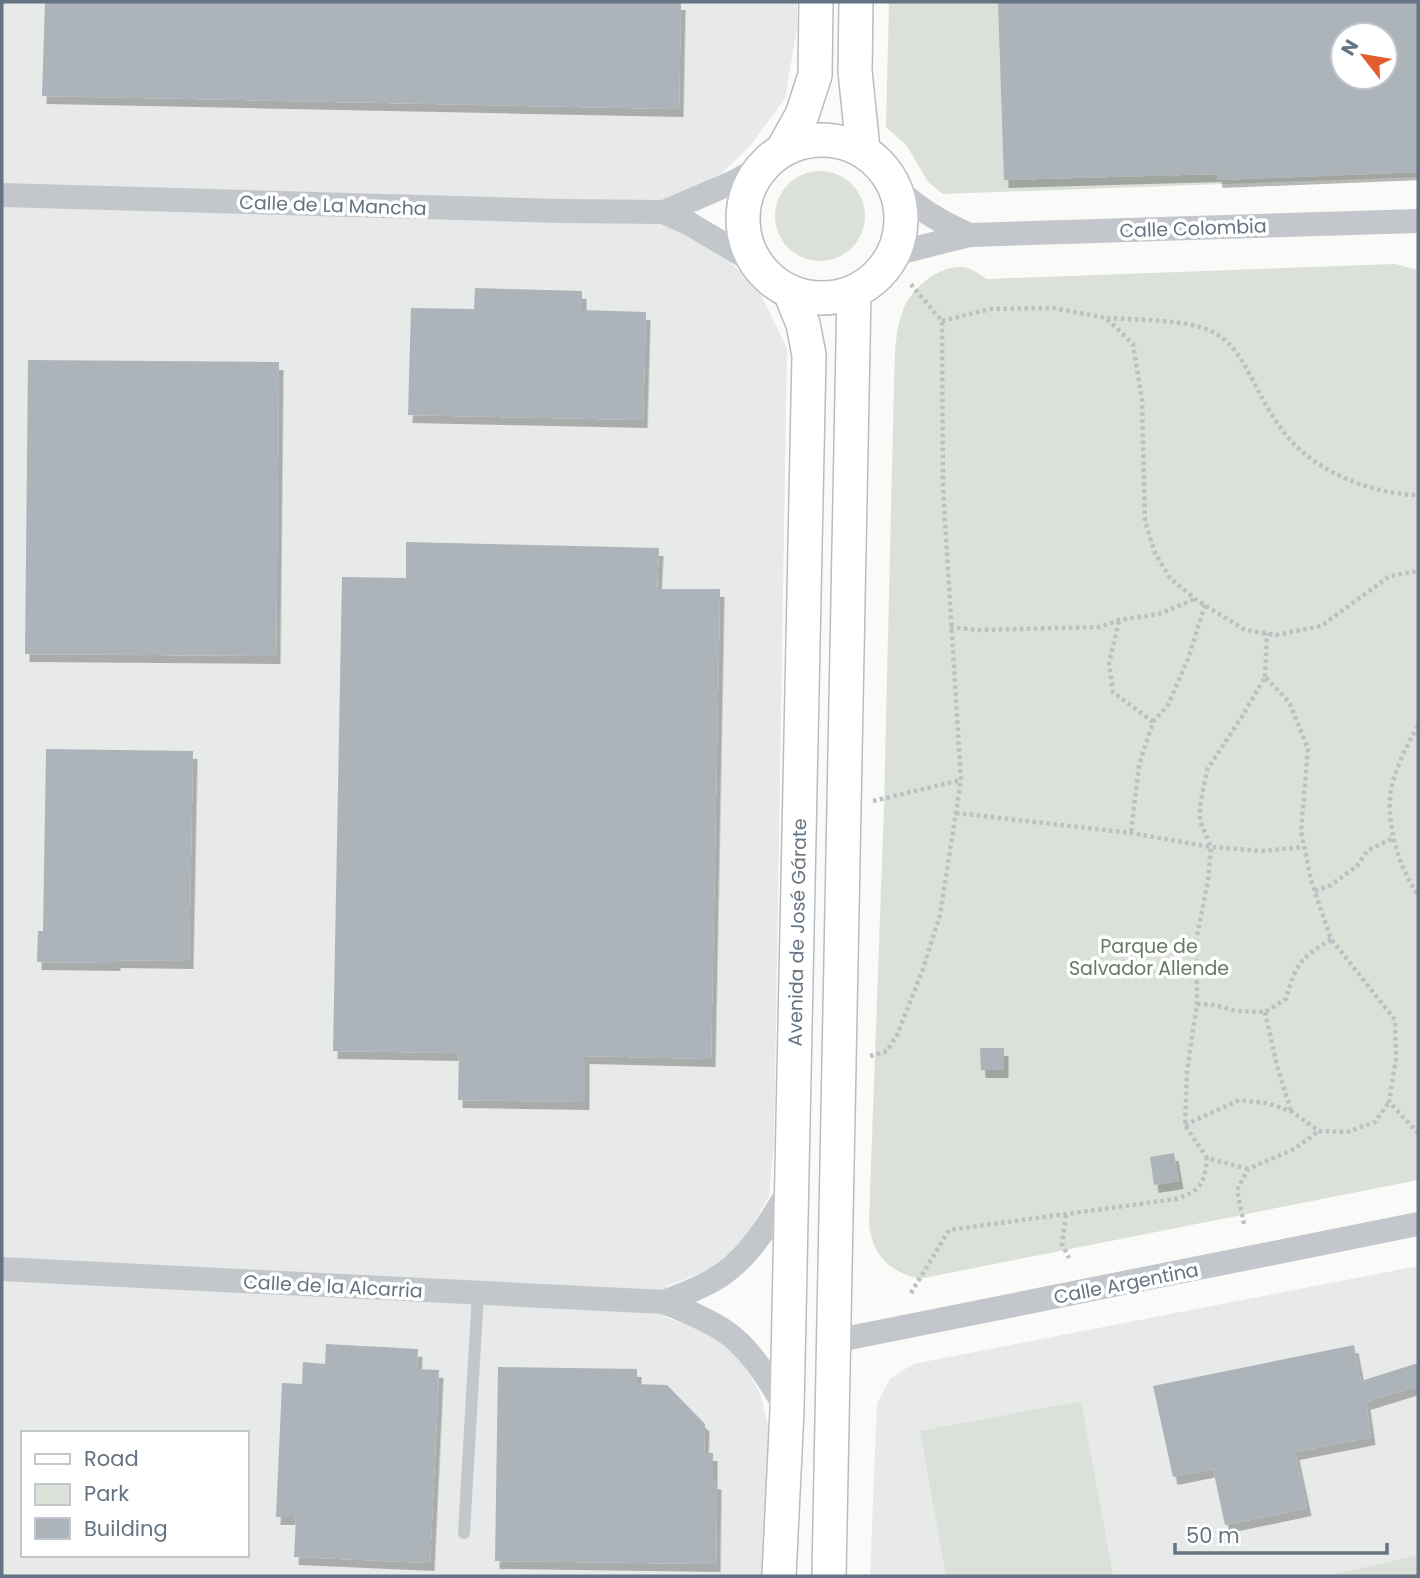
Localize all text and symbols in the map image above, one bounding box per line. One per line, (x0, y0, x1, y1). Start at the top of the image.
north arrow (1329, 21, 1399, 91)
text: N (1335, 34, 1365, 61)
street label: Calle de La Mancha (239, 189, 427, 222)
street label: Calle Colombia (1119, 212, 1267, 245)
street label: Avenida de José Gárate (782, 818, 813, 1047)
park label: Parque de Salvador Allende (1069, 933, 1229, 982)
street label: Calle Argentina (1051, 1256, 1201, 1311)
street label: Calle de la Alcarria (243, 1268, 423, 1305)
legend (21, 1431, 248, 1557)
text: Road (84, 1444, 139, 1473)
text: Park (84, 1479, 129, 1508)
scale bar (1175, 1512, 1387, 1556)
text: Building (84, 1514, 168, 1543)
text: 50 m (1186, 1521, 1240, 1550)

